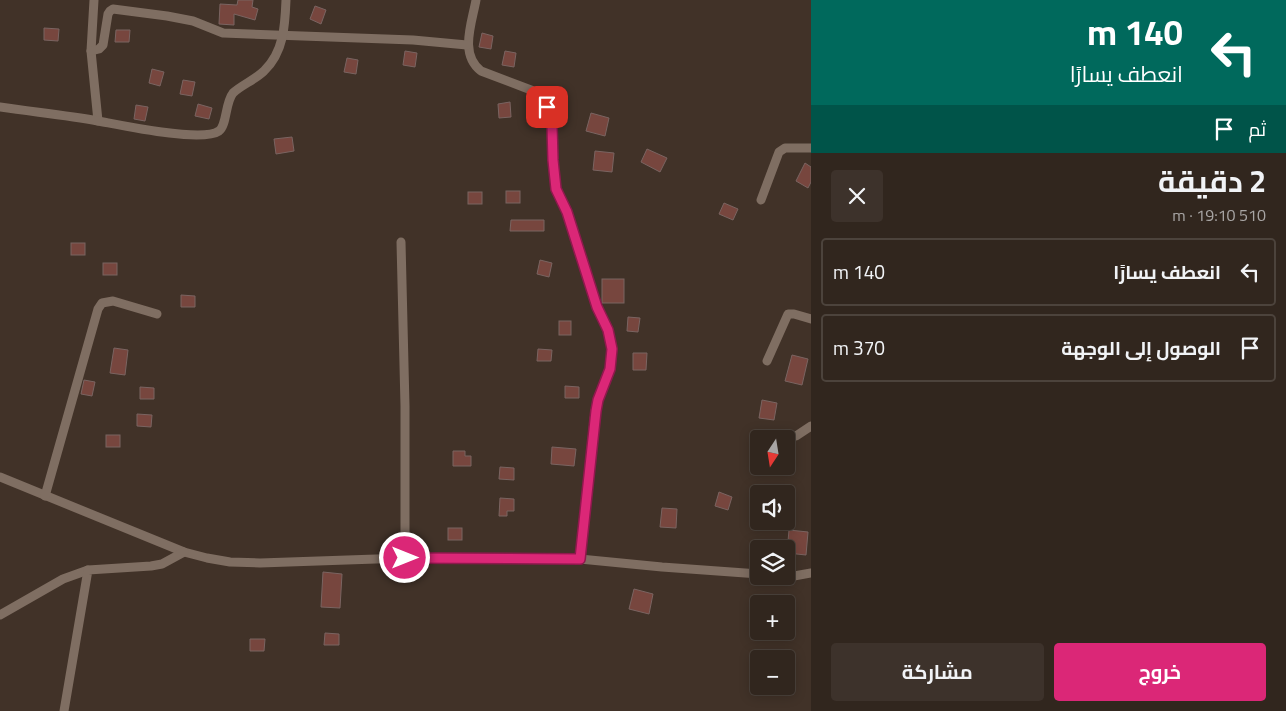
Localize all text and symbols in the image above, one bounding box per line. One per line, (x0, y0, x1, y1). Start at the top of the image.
text: 140 m (1087, 0, 1183, 65)
icon: left (1201, 20, 1266, 85)
text: انعطف يسارًا (1070, 53, 1183, 95)
pin (526, 86, 568, 128)
icon: arrive (533, 93, 561, 121)
text: ثم (1248, 111, 1266, 147)
icon: arrive (1210, 115, 1238, 143)
text: 2 دقيقة (1158, 153, 1266, 209)
button: close (831, 170, 883, 222)
text: 510 m · 19:10 (1172, 200, 1266, 230)
text: 140 m (833, 254, 885, 290)
text: انعطف يسارًا (1113, 254, 1221, 290)
icon: left (1236, 258, 1264, 286)
text: 370 m (833, 330, 885, 366)
text: الوصول إلى الوجهة (1061, 330, 1221, 366)
icon: arrive (1236, 334, 1264, 362)
north arrow (750, 430, 795, 475)
map controls (750, 430, 795, 695)
button: sound (750, 485, 795, 530)
position arrow (378, 531, 430, 583)
button: layers (750, 540, 795, 585)
button: + (750, 595, 795, 640)
button: مشاركة (831, 643, 1044, 701)
button: خروج (1054, 643, 1266, 701)
button: − (750, 650, 795, 695)

